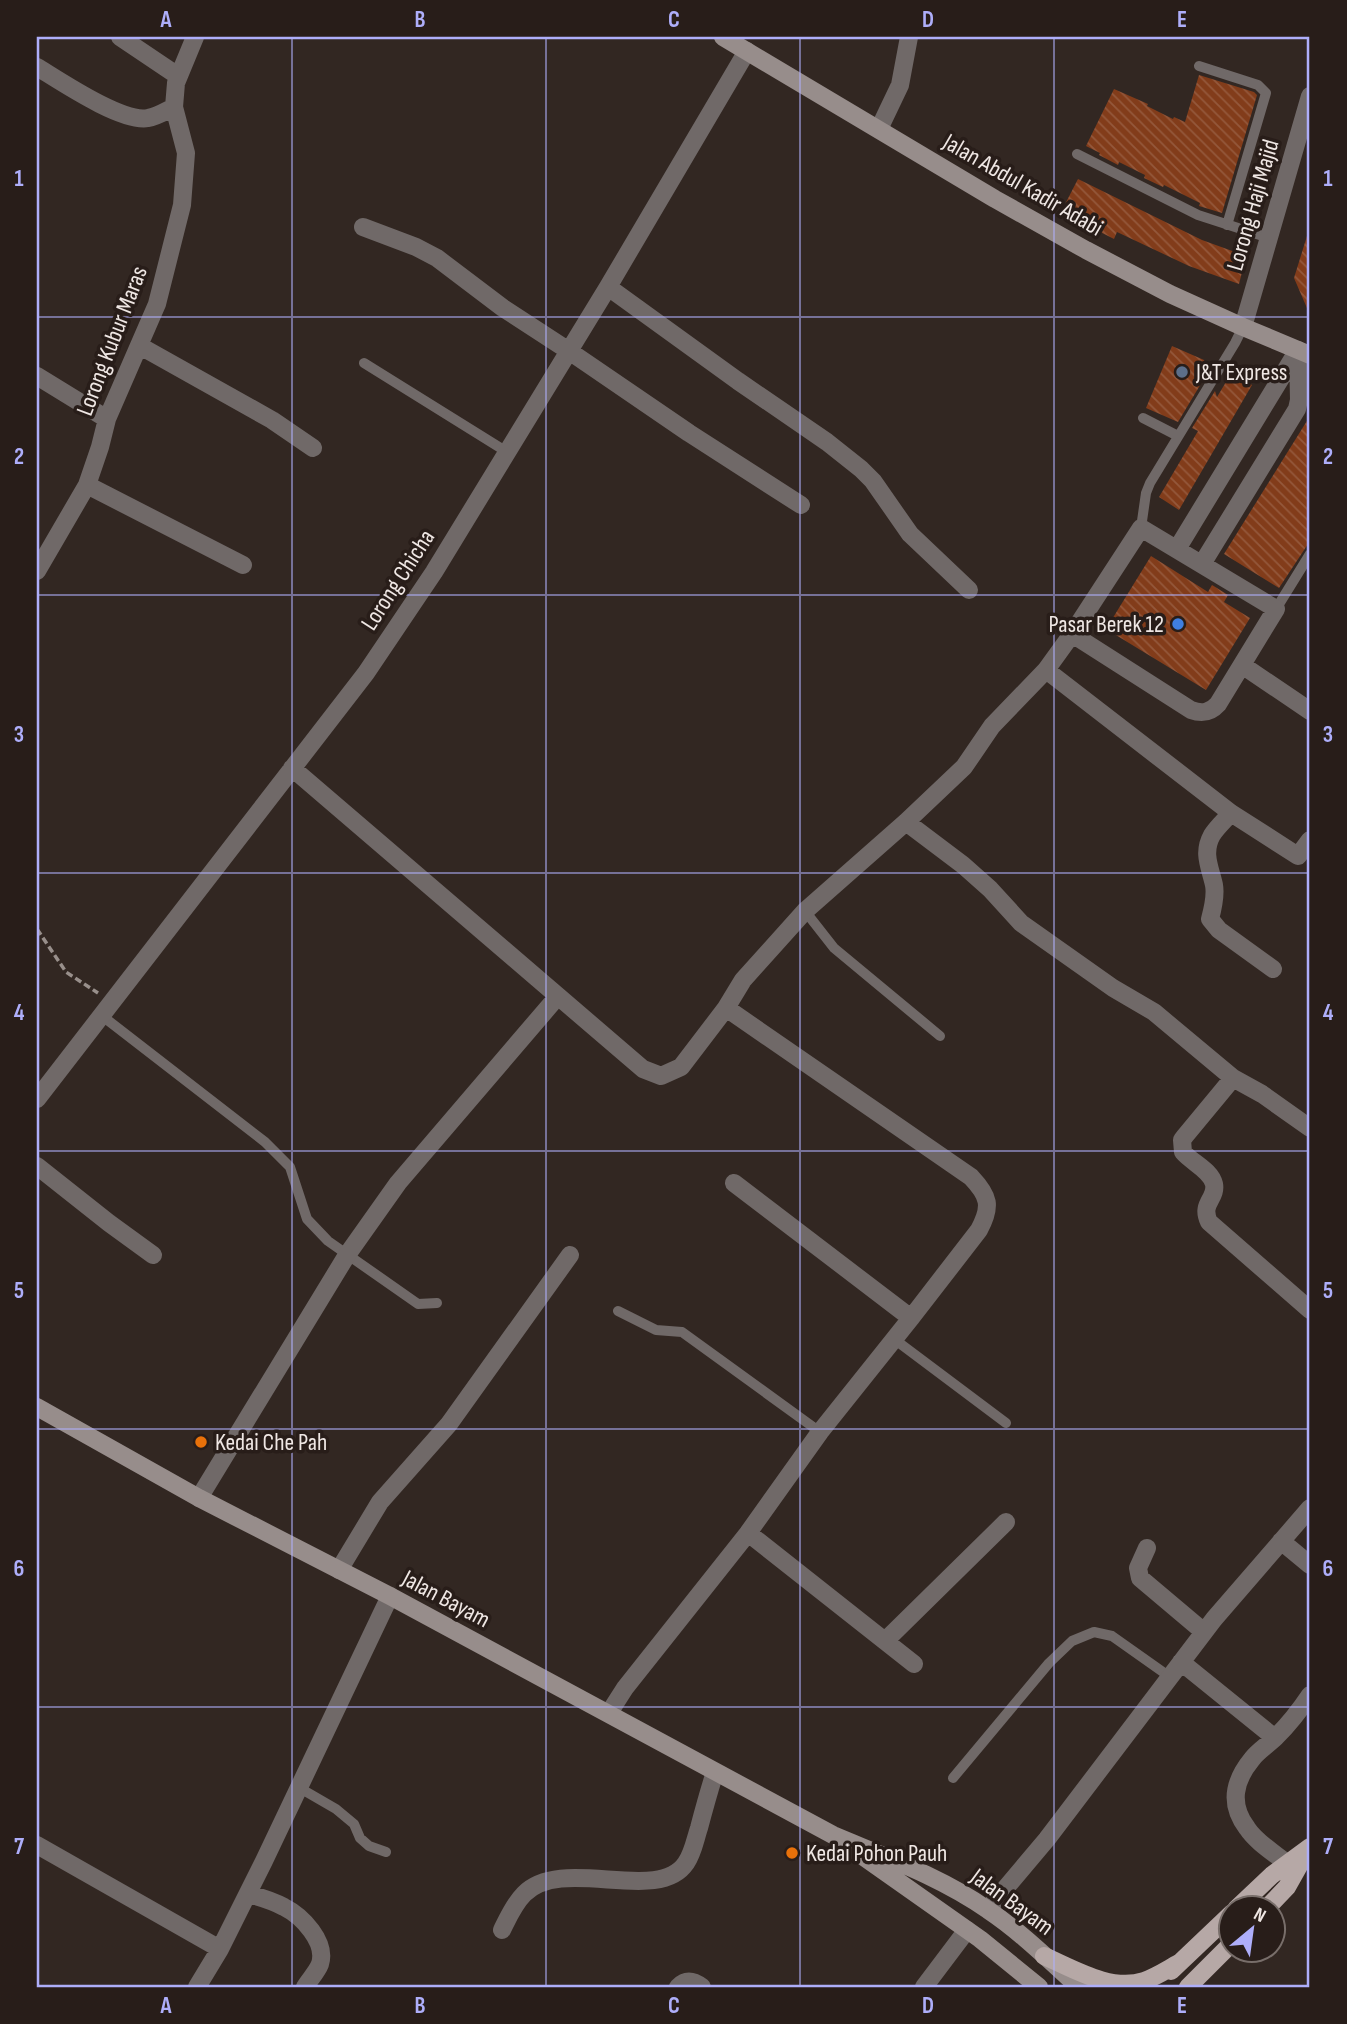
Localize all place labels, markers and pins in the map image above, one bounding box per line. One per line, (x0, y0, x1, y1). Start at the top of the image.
place label: J&T Express (1195, 358, 1287, 387)
marker: J&T Express (1174, 364, 1190, 380)
place label: Pasar Berek 12 (1048, 610, 1164, 639)
marker: Pasar Berek 12 (1170, 616, 1186, 632)
place label: Kedai Che Pah (215, 1428, 327, 1457)
marker: Kedai Che Pah (193, 1434, 209, 1450)
place label: Kedai Pohon Pauh (806, 1839, 947, 1868)
marker: Kedai Pohon Pauh (784, 1845, 800, 1861)

